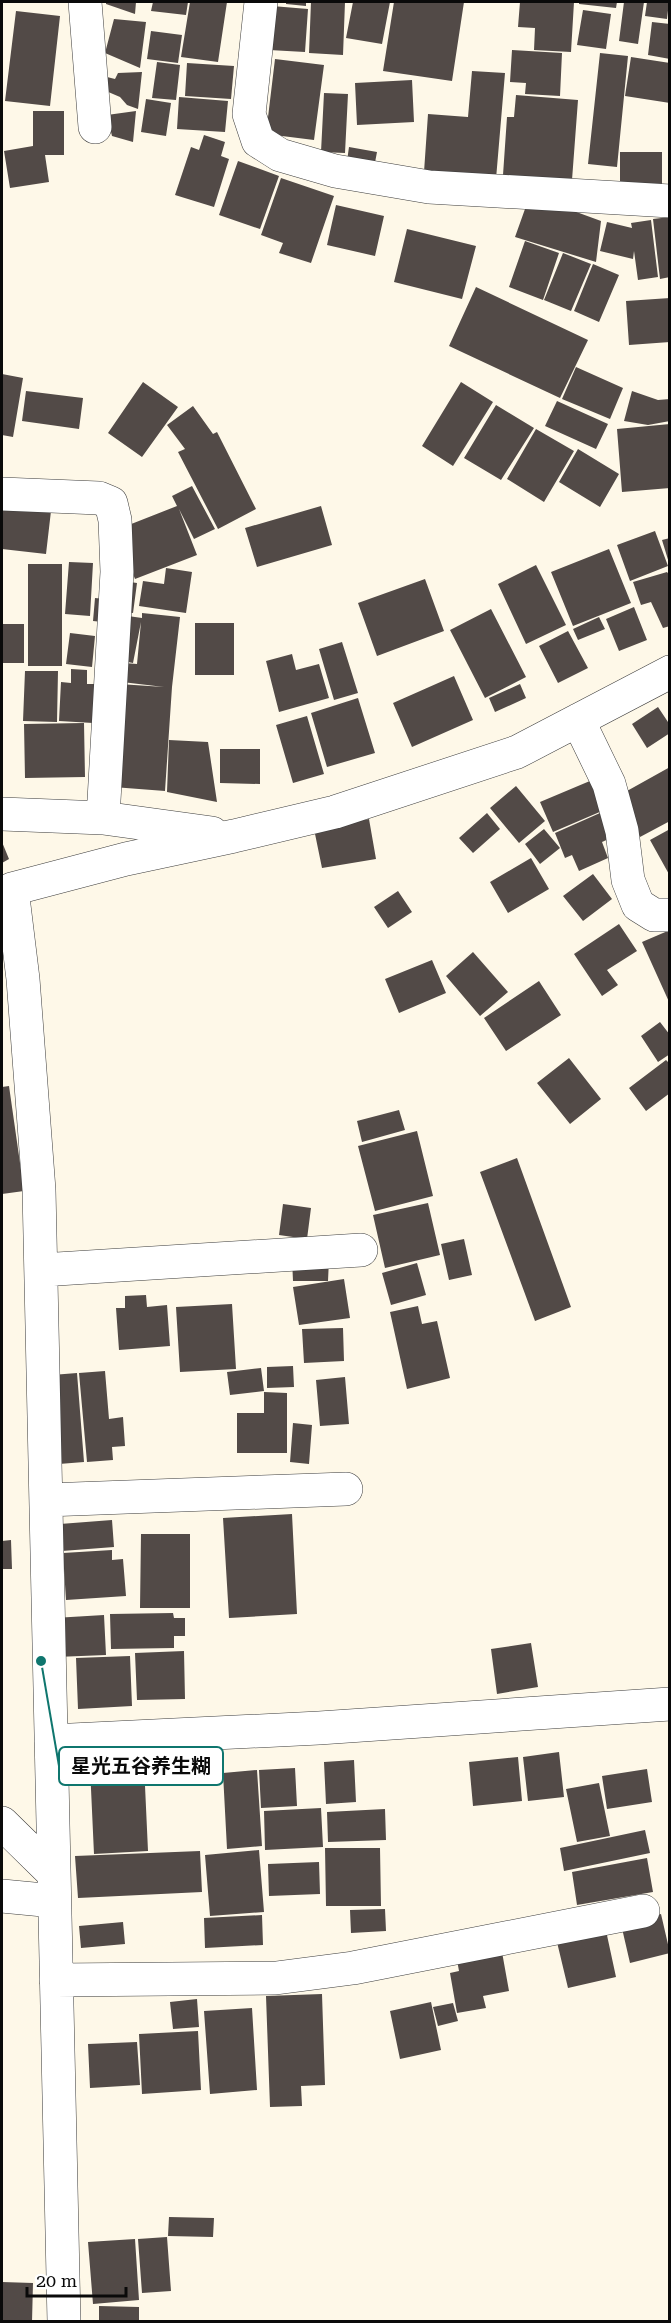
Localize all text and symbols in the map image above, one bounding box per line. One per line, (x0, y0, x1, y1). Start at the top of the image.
callout: 星光五谷养生糊 (59, 1747, 223, 1785)
text: 星光五谷养生糊 (71, 1754, 211, 1778)
scale bar (27, 2260, 126, 2298)
text: 20 m (36, 2270, 77, 2291)

